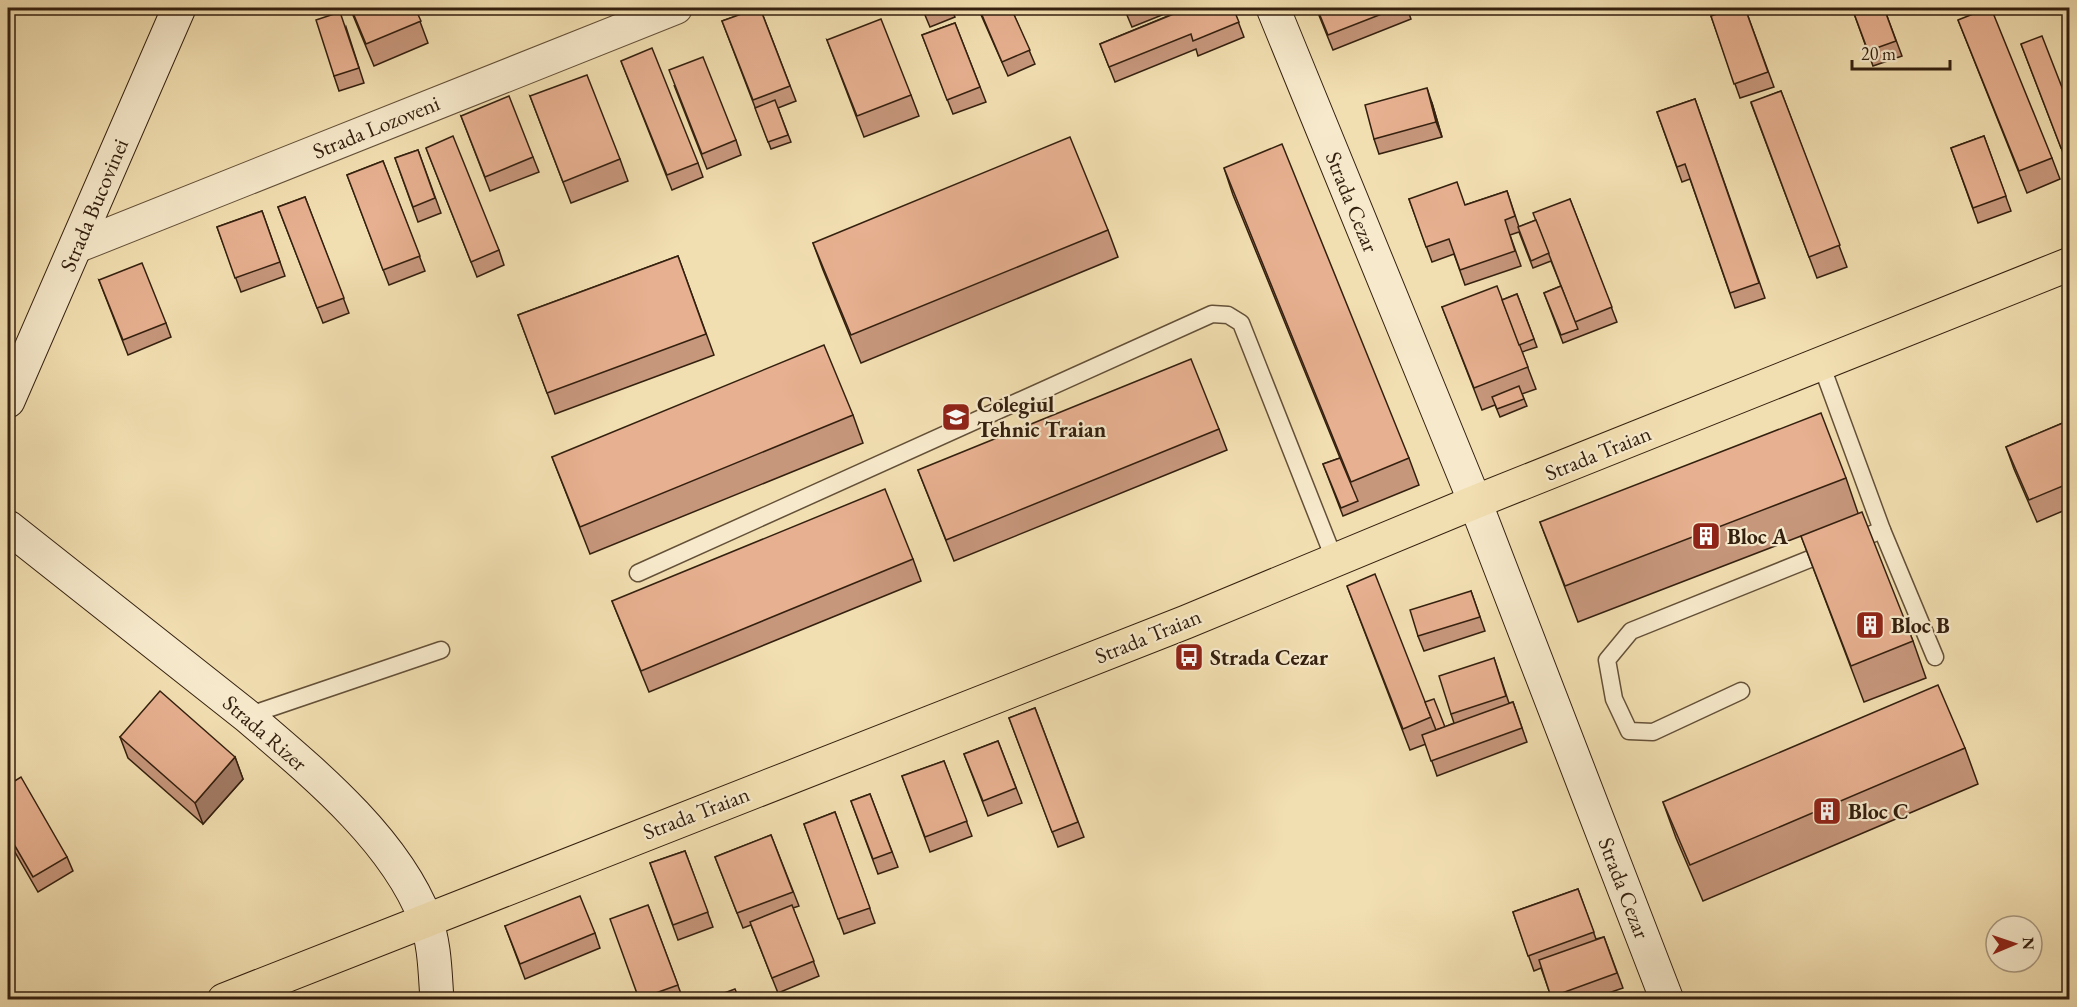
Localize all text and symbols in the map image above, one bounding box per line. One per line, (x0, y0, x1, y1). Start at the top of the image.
scale bar (1852, 33, 1950, 71)
text: 20 m (1861, 42, 1896, 65)
street label: Strada Lozoveni (308, 88, 444, 166)
street label: Strada Bucovinei (53, 134, 135, 276)
street label: Strada Cezar (1319, 147, 1386, 257)
place label: Colegiul Tehnic Traian (977, 390, 1107, 444)
school or university icon: Colegiul Tehnic Traian (940, 401, 972, 433)
street label: Strada Traian (1541, 418, 1656, 487)
building icon: Bloc A (1690, 520, 1722, 552)
place label: Bloc A (1727, 522, 1788, 551)
street label: Strada Traian (1091, 601, 1206, 670)
building icon: Bloc B (1854, 609, 1886, 641)
place label: Bloc B (1891, 611, 1950, 640)
bus stop icon: Strada Cezar (1173, 641, 1205, 673)
place label: Strada Cezar (1210, 643, 1329, 672)
street label: Strada Rizer (217, 688, 314, 778)
street label: Strada Traian (639, 779, 754, 847)
building icon: Bloc C (1811, 795, 1843, 827)
place label: Bloc C (1848, 797, 1909, 826)
street label: Strada Cezar (1591, 833, 1657, 943)
north arrow (1984, 914, 2044, 974)
text: N (2018, 937, 2039, 950)

